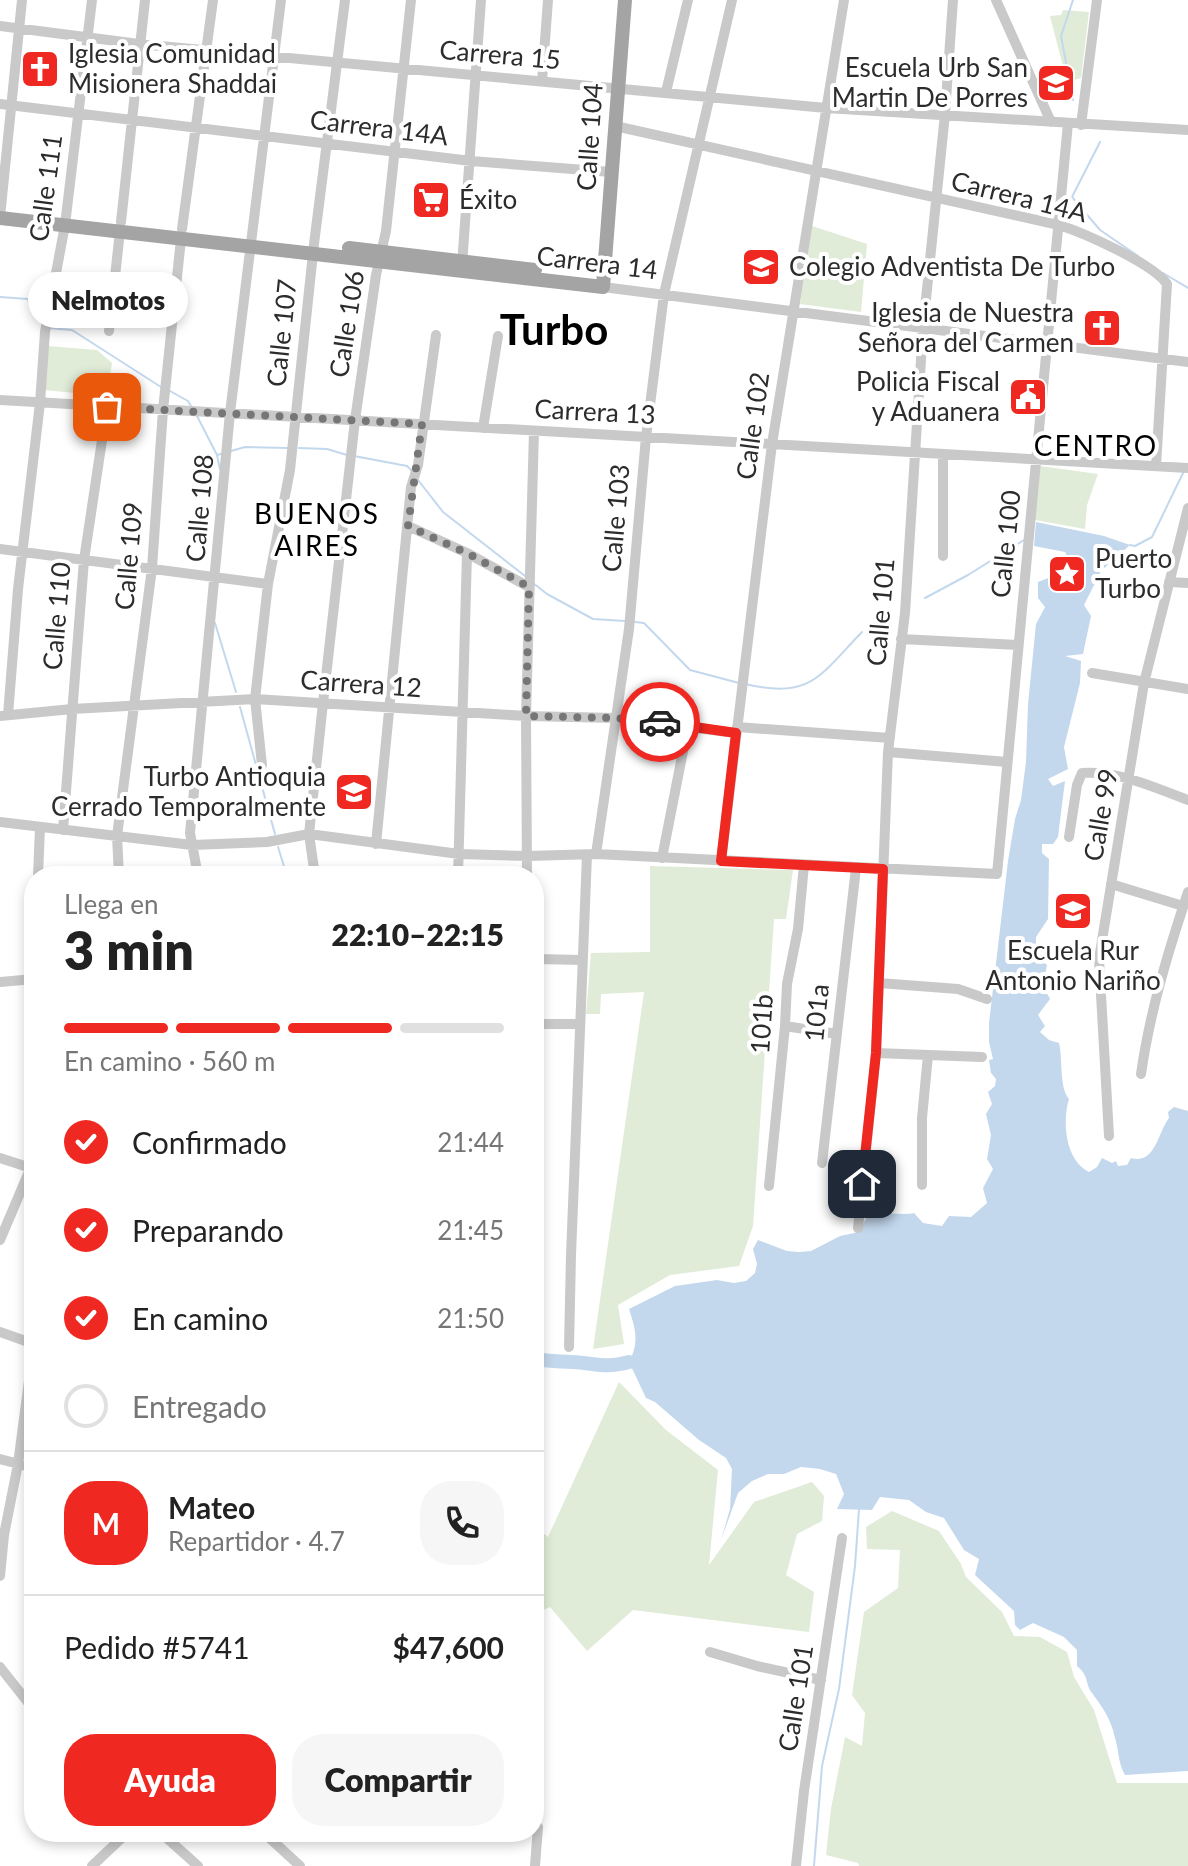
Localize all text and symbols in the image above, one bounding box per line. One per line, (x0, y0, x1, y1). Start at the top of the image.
street label: Carrera 15 (438, 33, 562, 75)
place label: Iglesia Comunidad Misionera Shaddai (68, 37, 277, 99)
church icon: Iglesia Comunidad Misionera Shaddai (19, 48, 61, 90)
place label: Escuela Urb San Martin De Porres (832, 51, 1028, 113)
school or university icon: Escuela Urb San Martin De Porres (1035, 62, 1077, 104)
street label: Calle 104 (569, 82, 609, 192)
street label: Carrera 14A (308, 103, 450, 151)
street label: Calle 111 (22, 132, 68, 244)
street label: Carrera 14A (948, 164, 1091, 228)
supermarket icon: Éxito (410, 179, 452, 221)
place label: Éxito (459, 183, 517, 215)
street label: Carrera 14 (535, 239, 659, 285)
school or university icon: Colegio Adventista De Turbo (740, 246, 782, 288)
place label: Colegio Adventista De Turbo (789, 250, 1115, 282)
street label: Calle 106 (322, 268, 370, 380)
callout: Nelmotos (27, 271, 187, 327)
street label: Calle 107 (259, 277, 303, 388)
text: Nelmotos (51, 284, 165, 316)
place label: Iglesia de Nuestra Señora del Carmen (858, 296, 1074, 358)
district label: Turbo (500, 304, 608, 354)
church icon: Iglesia de Nuestra Señora del Carmen (1081, 307, 1123, 349)
place label: Policia Fiscal y Aduanera (856, 365, 1000, 427)
street label: Calle 102 (729, 370, 775, 482)
pin (73, 373, 141, 441)
public building icon: Policia Fiscal y Aduanera (1007, 376, 1049, 418)
icon: bag (85, 385, 129, 429)
street label: Carrera 13 (534, 392, 657, 430)
district label: CENTRO (1034, 428, 1158, 462)
street label: Calle 108 (178, 453, 220, 563)
street label: Calle 103 (594, 463, 636, 573)
street label: Calle 100 (983, 488, 1027, 599)
district label: BUENOS AIRES (254, 496, 380, 562)
street label: Calle 109 (107, 501, 149, 611)
place label: Puerto Turbo (1095, 542, 1172, 604)
place icon: Puerto Turbo (1046, 553, 1088, 595)
street label: Calle 101 (859, 557, 901, 667)
street label: Calle 110 (35, 561, 77, 671)
street label: Carrera 12 (299, 663, 423, 703)
courier (620, 682, 700, 762)
icon: car (638, 700, 682, 744)
place label: Turbo Antioquia Cerrado Temporalmente (51, 760, 326, 822)
street label: Calle 99 (1076, 766, 1124, 863)
school or university icon: Turbo Antioquia Cerrado Temporalmente (333, 771, 375, 813)
text: Llega en (64, 888, 159, 920)
school or university icon: Escuela Rur Antonio Nariño (1052, 890, 1094, 932)
text: 22:10–22:15 (331, 916, 504, 952)
text: 3 min (64, 919, 194, 981)
place label: Escuela Rur Antonio Nariño (985, 934, 1161, 996)
street label: 101a (797, 982, 835, 1043)
street label: 101b (743, 993, 779, 1055)
text: En camino · 560 m (64, 1045, 275, 1077)
icon: check (64, 1120, 108, 1164)
text: Confirmado (132, 1124, 287, 1160)
text: 21:44 (437, 1126, 504, 1158)
pin (828, 1150, 896, 1218)
icon: home (840, 1162, 884, 1206)
icon: check (64, 1208, 108, 1252)
text: Preparando (132, 1212, 284, 1248)
text: 21:45 (437, 1214, 504, 1246)
icon: check (64, 1296, 108, 1340)
text: En camino (132, 1300, 268, 1336)
text: 21:50 (437, 1302, 504, 1334)
text: Entregado (132, 1388, 267, 1424)
button: phone (420, 1481, 504, 1565)
text: Mateo (168, 1489, 255, 1525)
text: M (92, 1505, 120, 1541)
text: Repartidor · 4.7 (168, 1525, 345, 1557)
text: Pedido #5741 (64, 1629, 250, 1665)
text: $47,600 (393, 1629, 504, 1665)
street label: Calle 101 (771, 1642, 819, 1754)
button: Ayuda (64, 1734, 276, 1826)
button: Compartir (292, 1734, 504, 1826)

